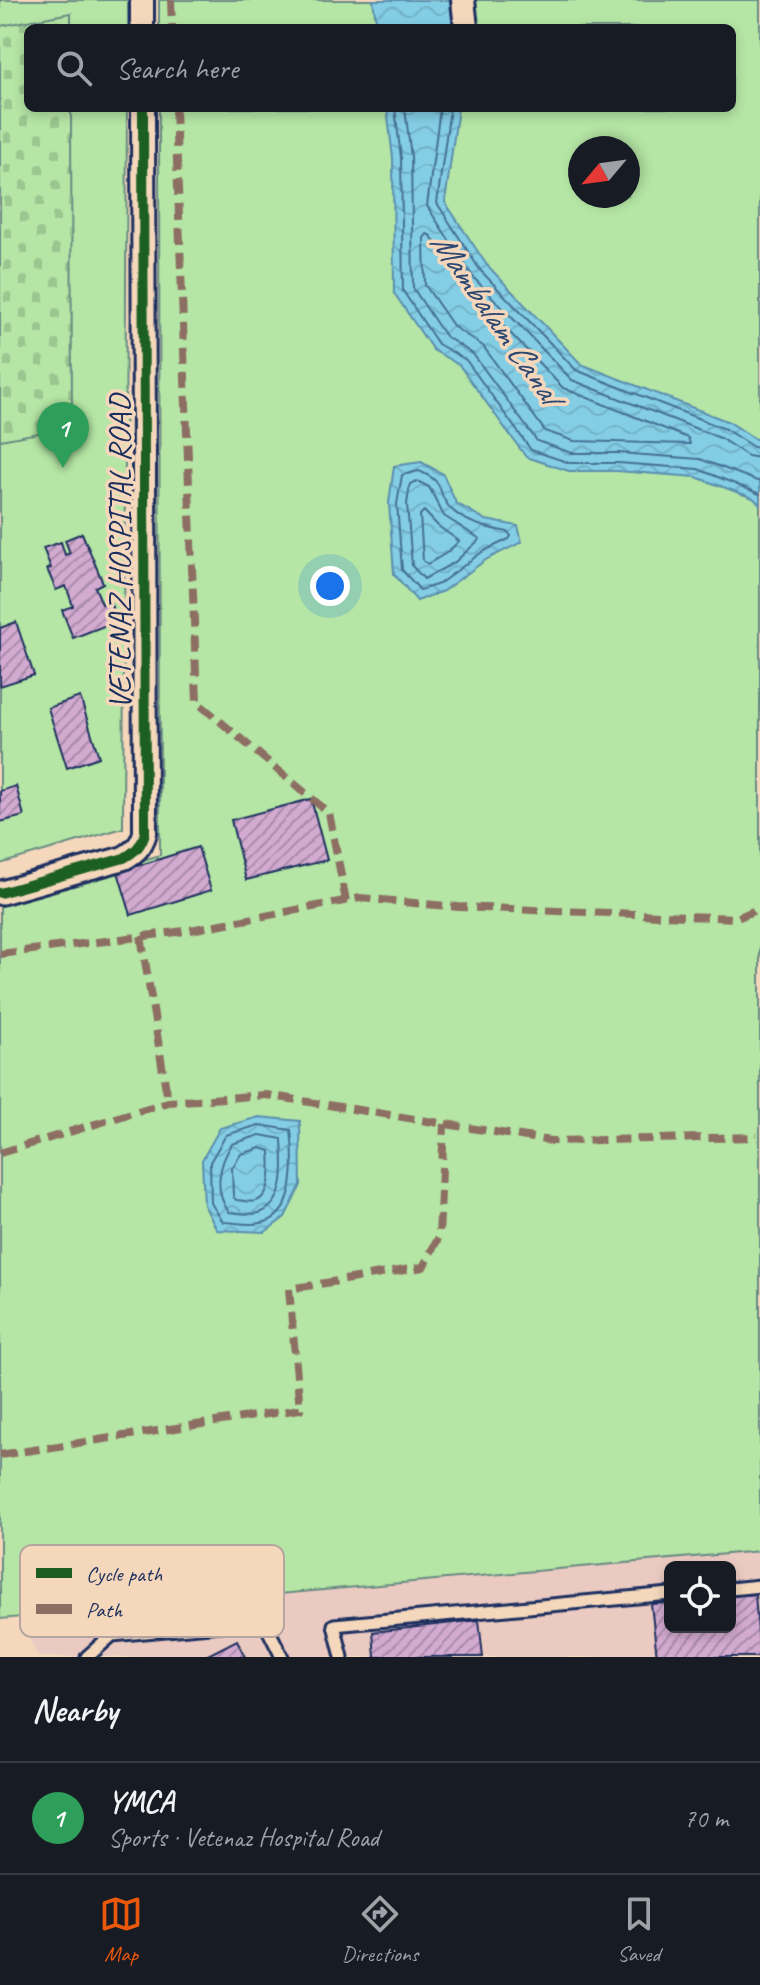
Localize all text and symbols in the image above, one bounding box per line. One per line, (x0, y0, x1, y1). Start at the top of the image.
search box (24, 24, 736, 112)
icon: search (52, 46, 96, 90)
text: Search here (116, 49, 238, 87)
north arrow (568, 136, 640, 208)
water label: Mambalam Canal (421, 223, 577, 420)
street label: VETENAZ HOSPITAL ROAD (99, 392, 140, 709)
pin: 1 (37, 402, 89, 468)
your location (310, 566, 350, 606)
legend (20, 1545, 284, 1637)
text: Cycle path (86, 1560, 163, 1588)
map controls (664, 1561, 736, 1633)
button: locate (664, 1561, 736, 1633)
text: Path (86, 1596, 123, 1624)
text: Nearby (32, 1688, 118, 1731)
text: YMCA (108, 1783, 174, 1821)
text: 1 (52, 1802, 64, 1835)
text: 70 m (684, 1802, 728, 1835)
text: Sports · Vetenaz Hospital Road (108, 1821, 379, 1854)
tab: Map (99, 1892, 143, 1968)
tab: Directions (342, 1892, 418, 1968)
tab: Saved (617, 1892, 661, 1968)

